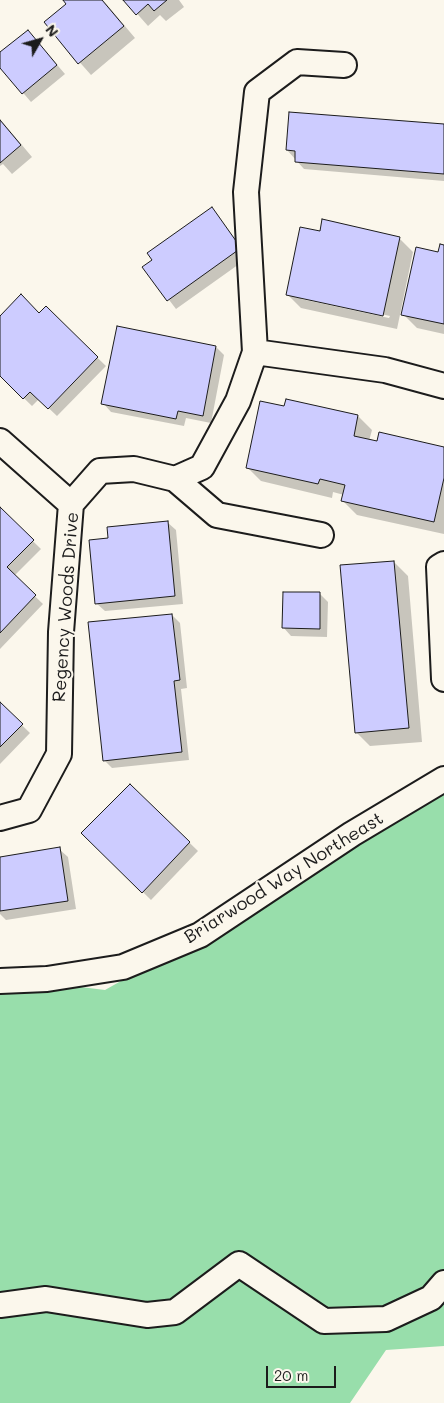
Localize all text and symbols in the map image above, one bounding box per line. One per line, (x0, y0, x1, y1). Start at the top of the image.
north arrow (15, 15, 65, 65)
text: N (41, 20, 63, 40)
street label: Regency Woods Drive (49, 511, 83, 703)
street label: Briarwood Way Northeast (180, 808, 388, 948)
scale bar (269, 1356, 339, 1388)
text: 20 m (274, 1365, 308, 1385)

